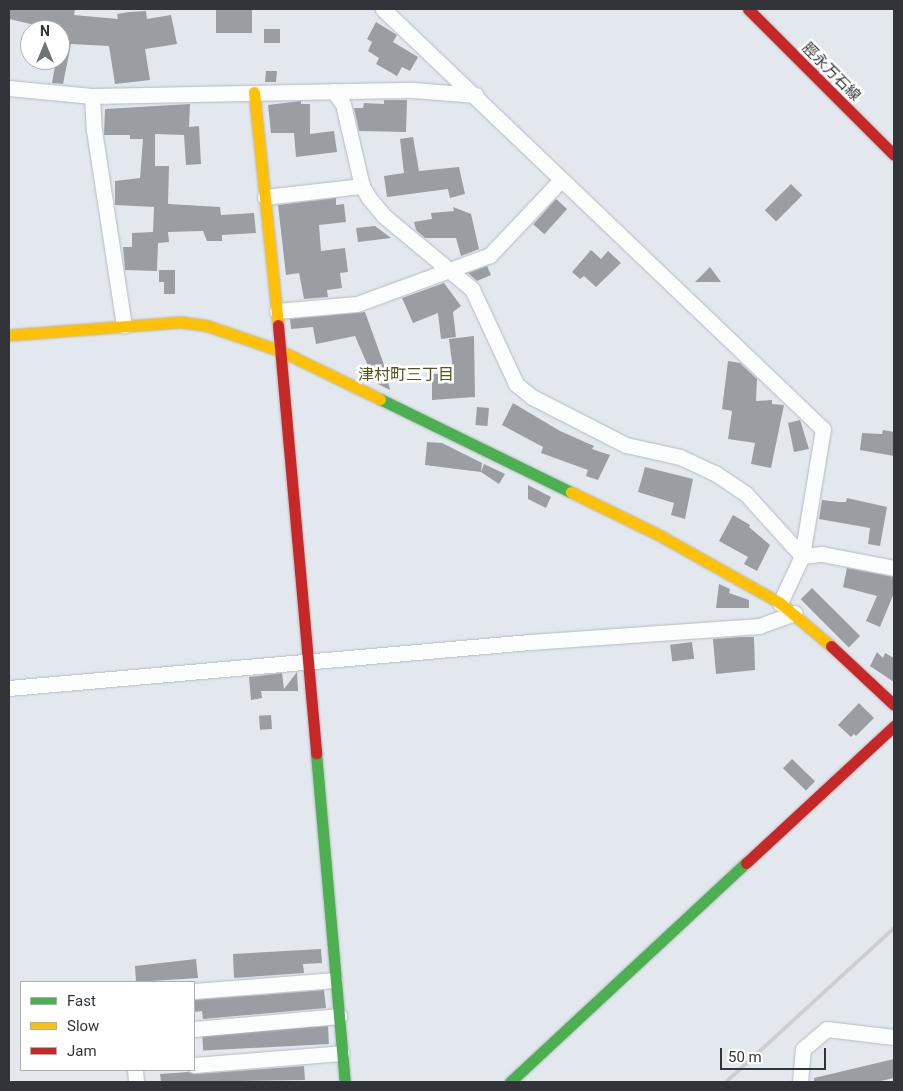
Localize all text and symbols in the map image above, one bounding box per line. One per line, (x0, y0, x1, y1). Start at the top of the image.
north arrow (20, 20, 70, 70)
text: N (40, 23, 50, 39)
street label: 脛永万石線 (798, 39, 864, 105)
district label: 津村町三丁目 (358, 365, 454, 385)
legend (20, 981, 195, 1071)
text: Fast (67, 992, 96, 1010)
text: Slow (67, 1017, 99, 1035)
scale bar (723, 1038, 829, 1070)
text: Jam (67, 1042, 97, 1060)
text: 50 m (728, 1048, 762, 1066)

